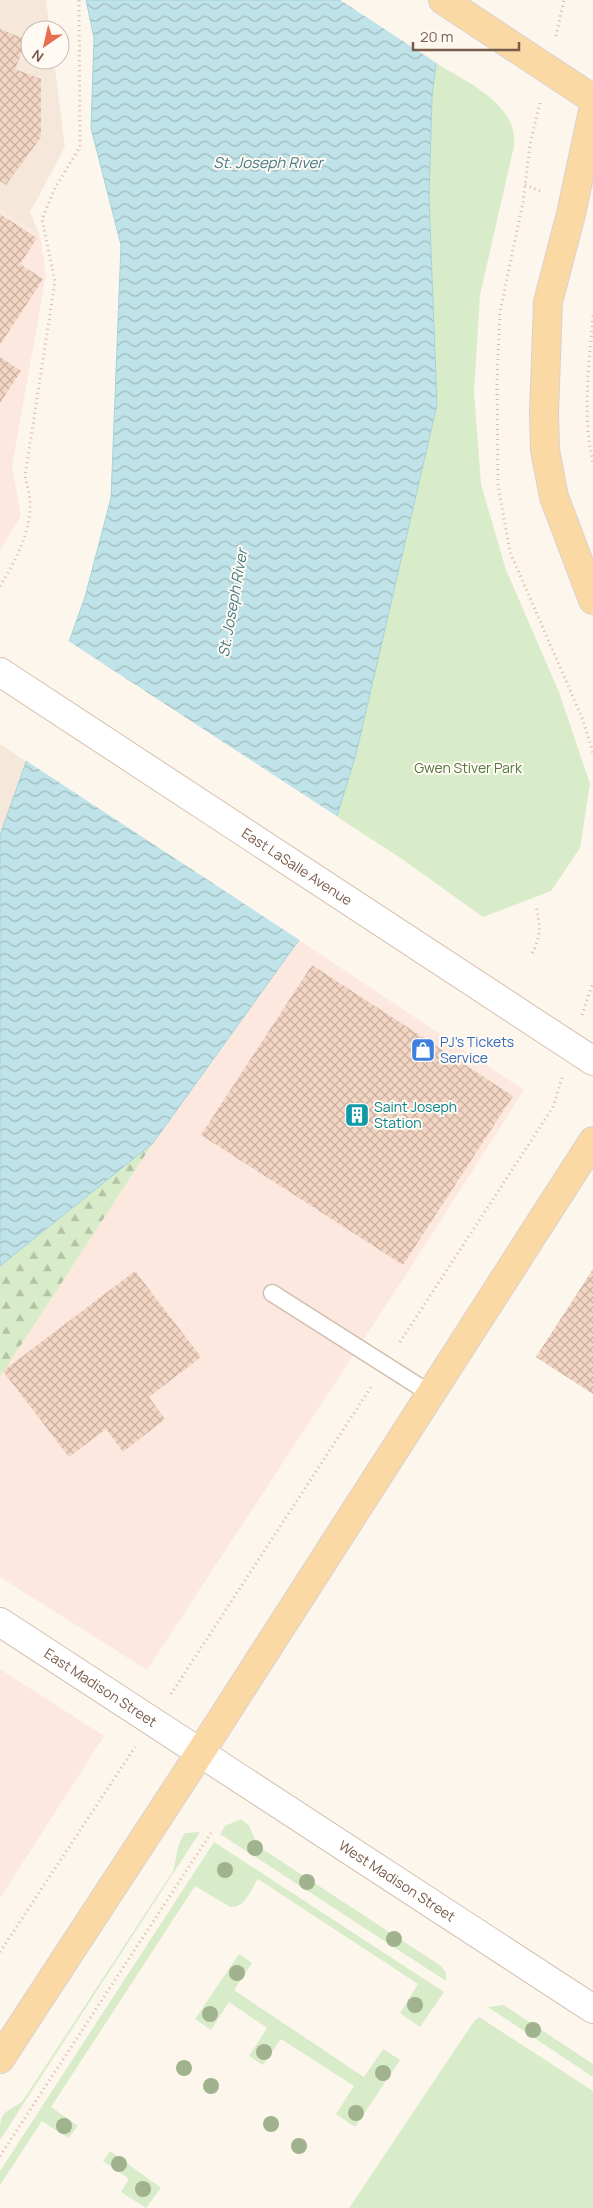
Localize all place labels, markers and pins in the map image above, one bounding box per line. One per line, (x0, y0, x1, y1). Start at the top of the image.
place label: PJ's Tickets Service (440, 1032, 514, 1067)
shop icon: PJ's Tickets Service (410, 1037, 436, 1063)
place label: Saint Joseph Station (374, 1097, 457, 1132)
building icon: Saint Joseph Station (344, 1102, 370, 1128)

